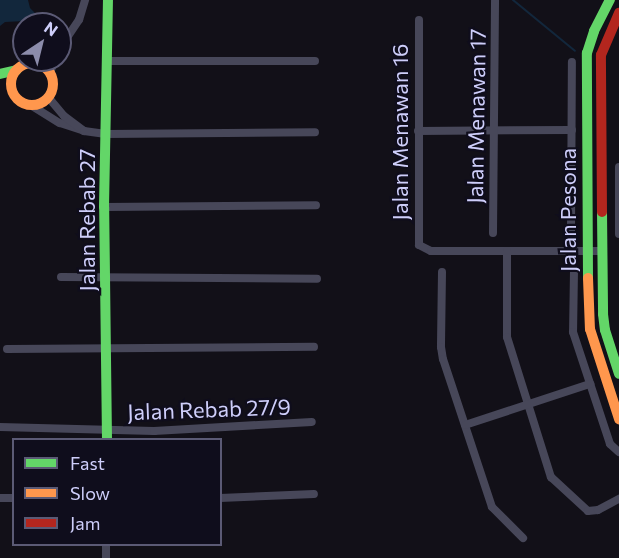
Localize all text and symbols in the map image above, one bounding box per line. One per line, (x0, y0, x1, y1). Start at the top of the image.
north arrow (12, 12, 72, 72)
text: N (41, 17, 62, 40)
street label: Jalan Menawan 17 (461, 28, 491, 204)
street label: Jalan Menawan 16 (387, 44, 413, 220)
street label: Jalan Pesona (555, 148, 581, 272)
street label: Jalan Rebab 27 (74, 149, 100, 291)
street label: Jalan Rebab 27/9 (127, 393, 291, 425)
legend (12, 438, 222, 546)
text: Fast (70, 452, 105, 474)
text: Slow (70, 482, 110, 504)
text: Jam (70, 512, 100, 534)

